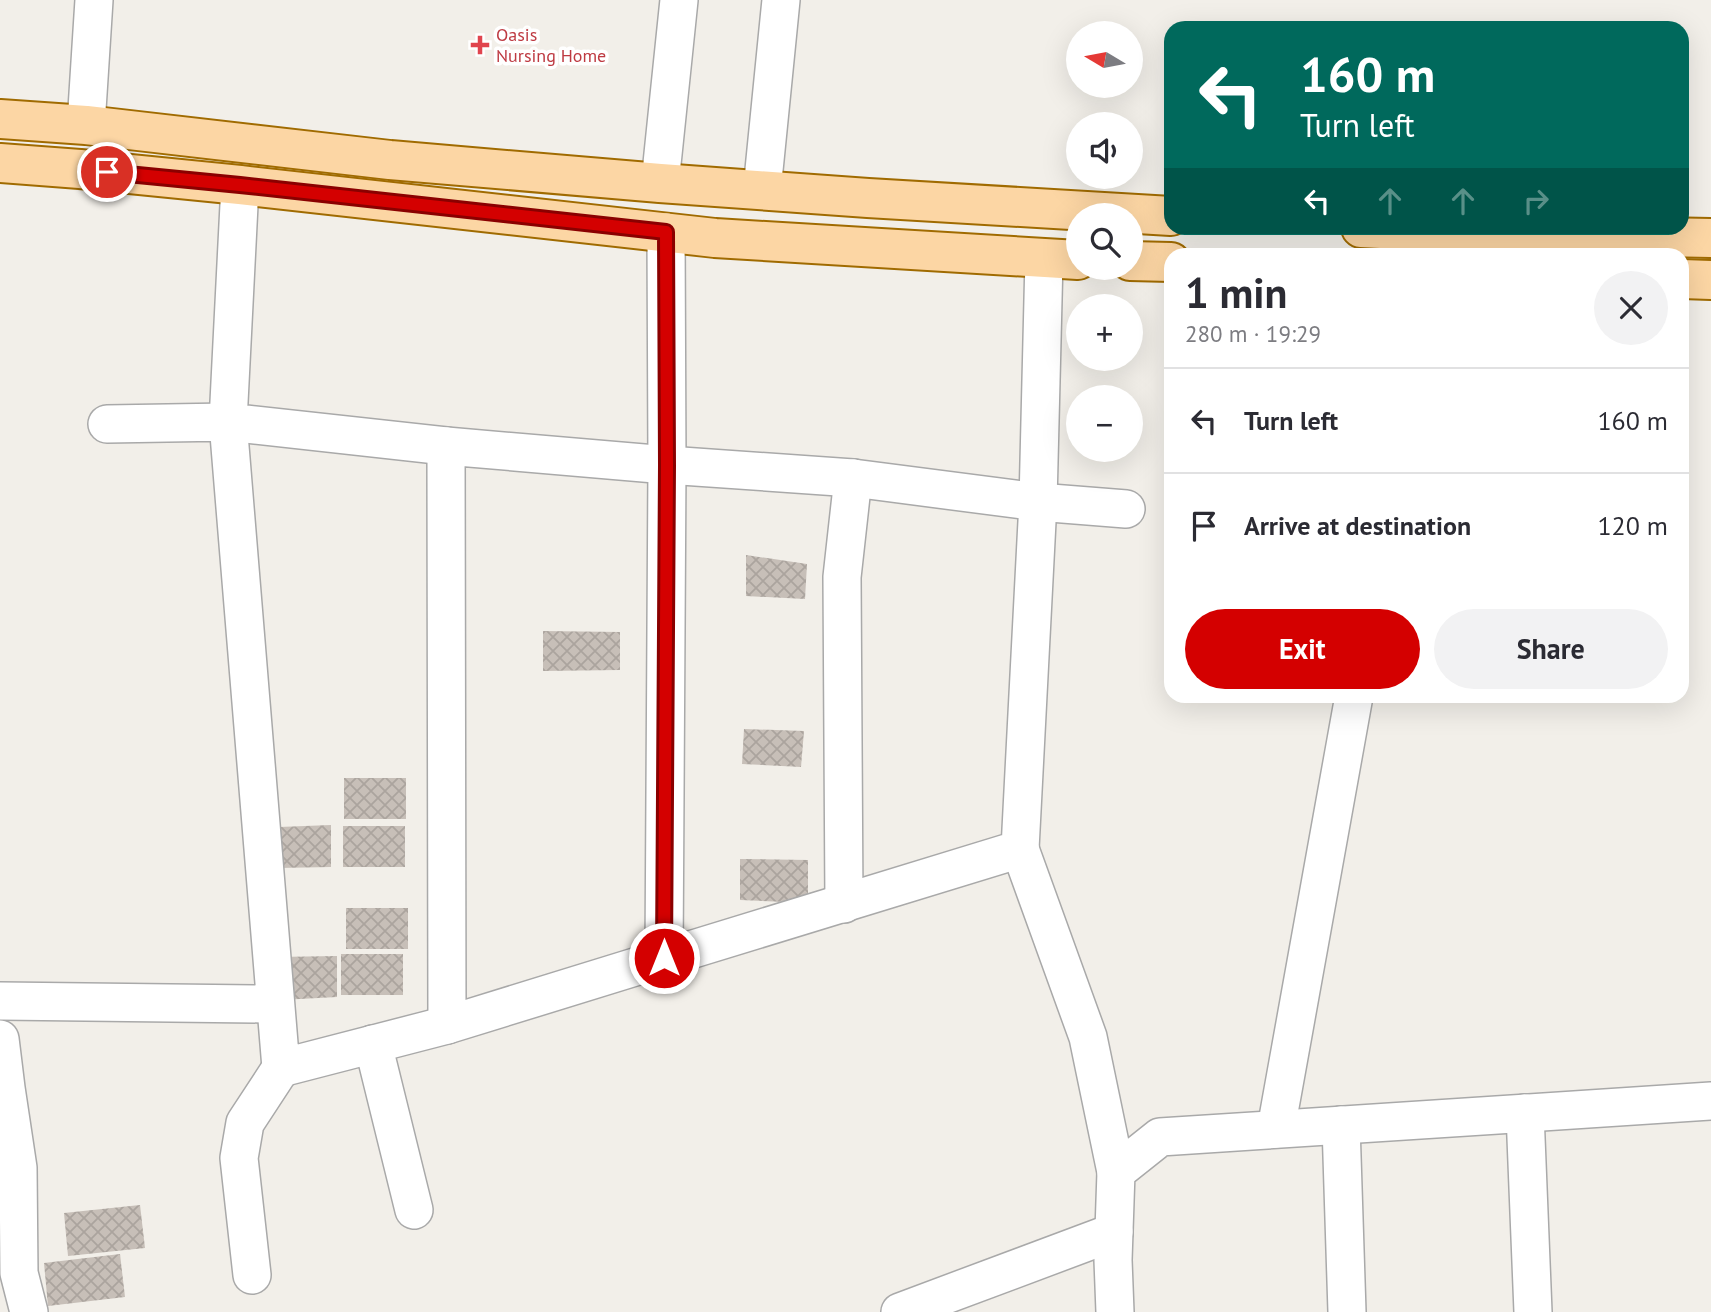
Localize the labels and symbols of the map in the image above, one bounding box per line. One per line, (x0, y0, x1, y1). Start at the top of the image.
north arrow (1066, 21, 1143, 98)
place label: Oasis Nursing Home (496, 23, 606, 67)
marker: Oasis Nursing Home (470, 35, 490, 55)
pin (77, 142, 137, 202)
position arrow (627, 921, 701, 995)

